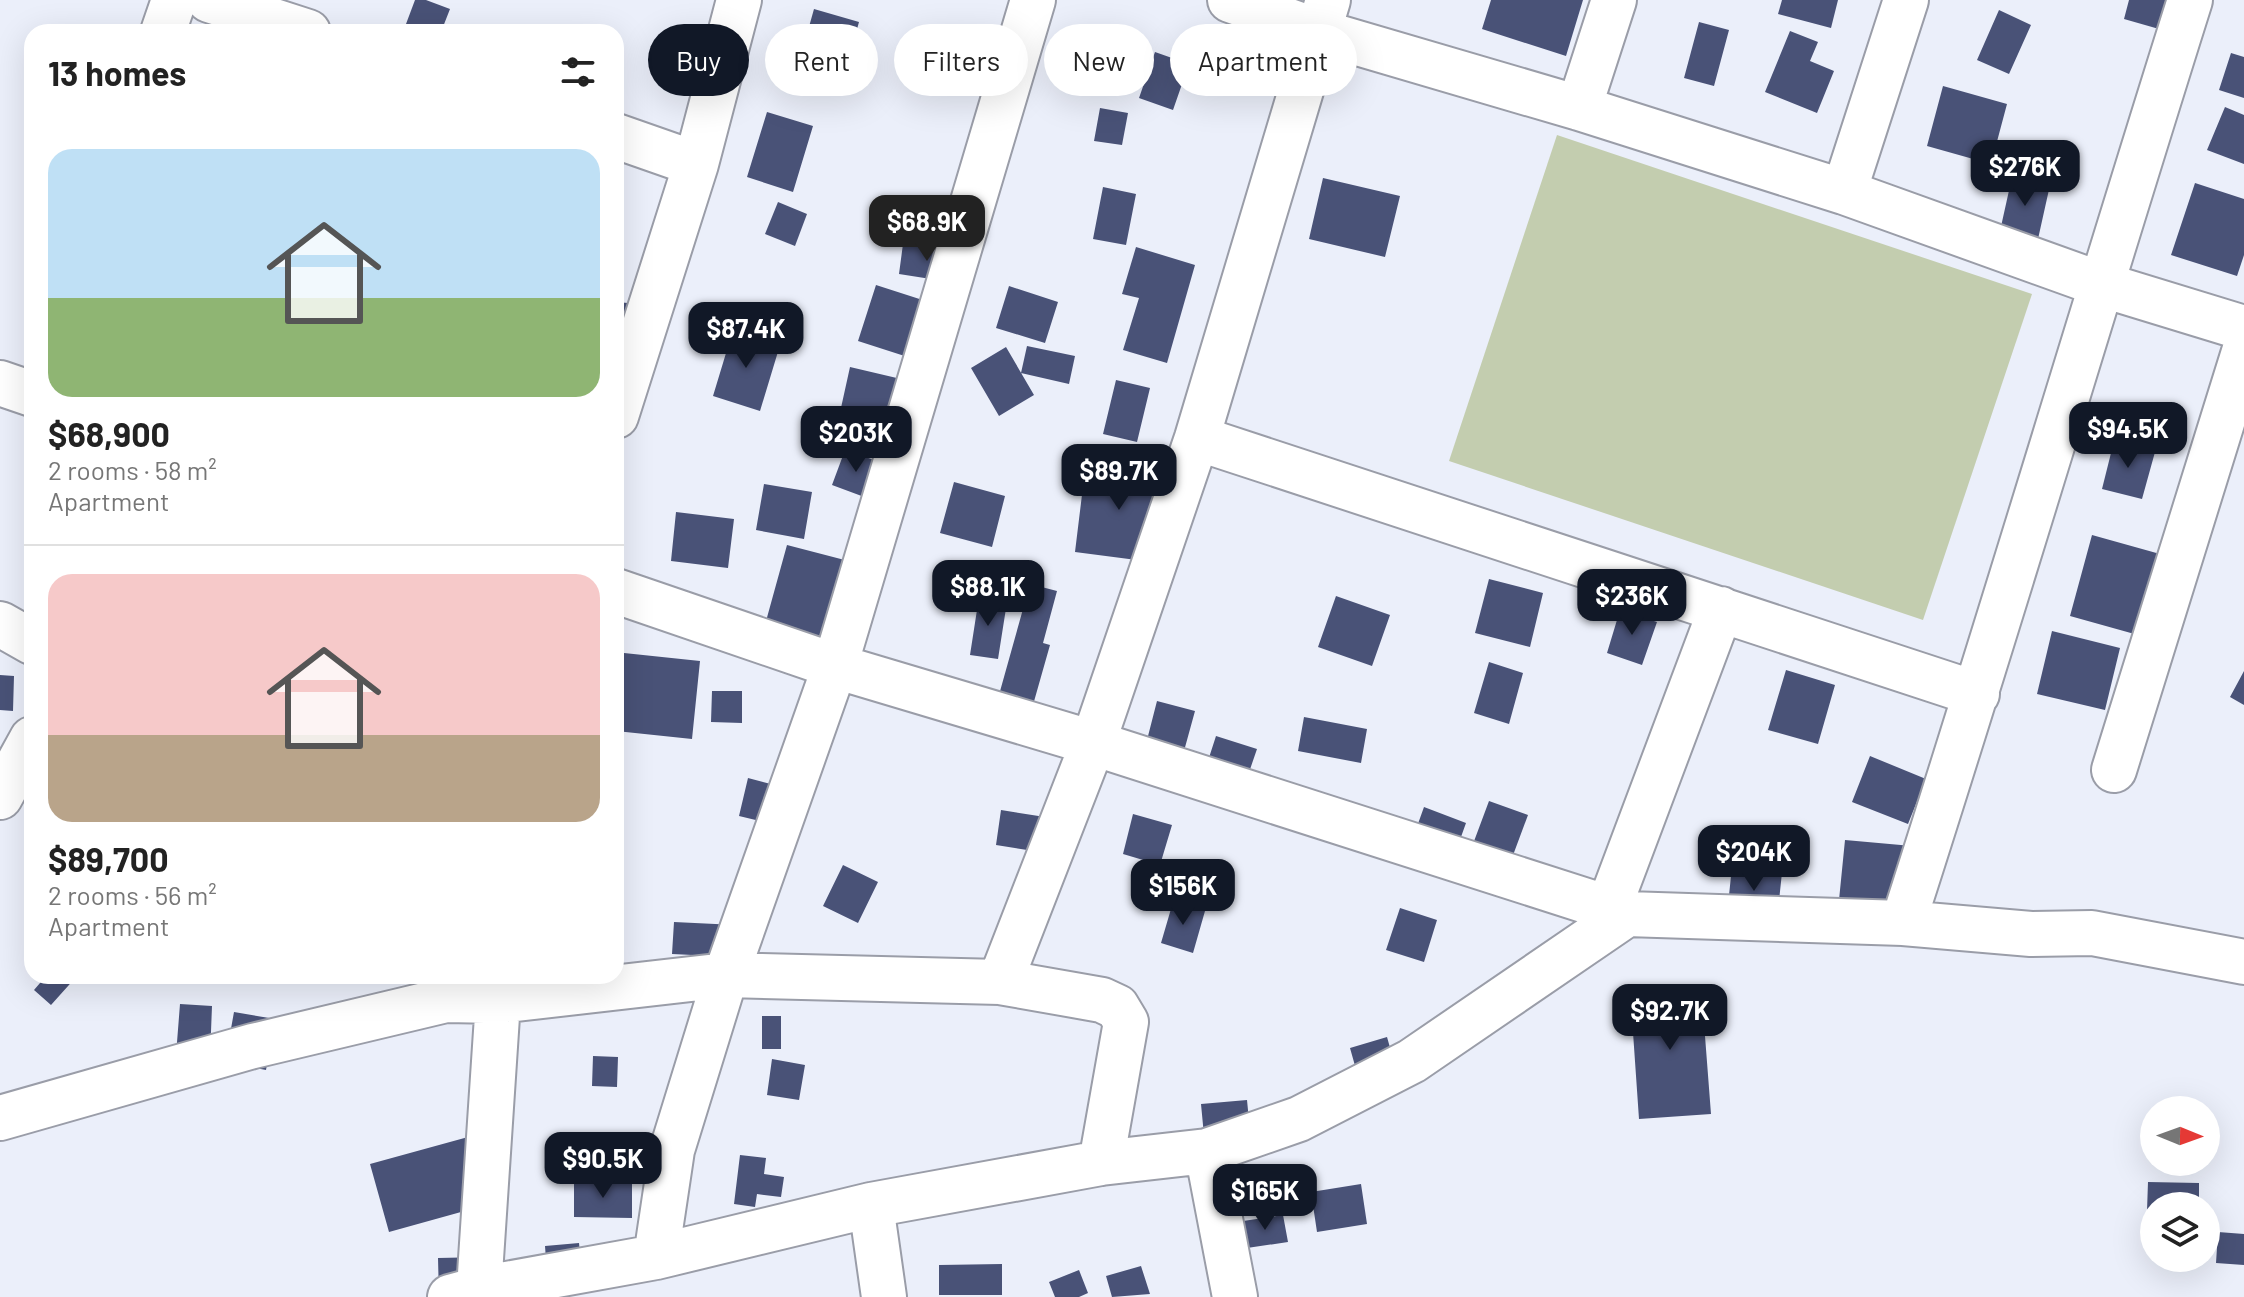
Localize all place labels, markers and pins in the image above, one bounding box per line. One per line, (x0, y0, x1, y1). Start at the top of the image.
pin: $276K (1969, 140, 2081, 208)
pin: $68.9K (862, 195, 992, 263)
pin: $87.4K (681, 302, 811, 370)
pin: $94.5K (2063, 402, 2193, 470)
pin: $203K (800, 406, 912, 474)
pin: $89.7K (1054, 444, 1184, 512)
pin: $88.1K (923, 560, 1053, 628)
pin: $236K (1576, 569, 1688, 637)
pin: $204K (1698, 825, 1810, 893)
pin: $156K (1127, 859, 1239, 927)
pin: $92.7K (1605, 984, 1735, 1052)
pin: $90.5K (538, 1132, 668, 1200)
pin: $165K (1209, 1164, 1321, 1232)

